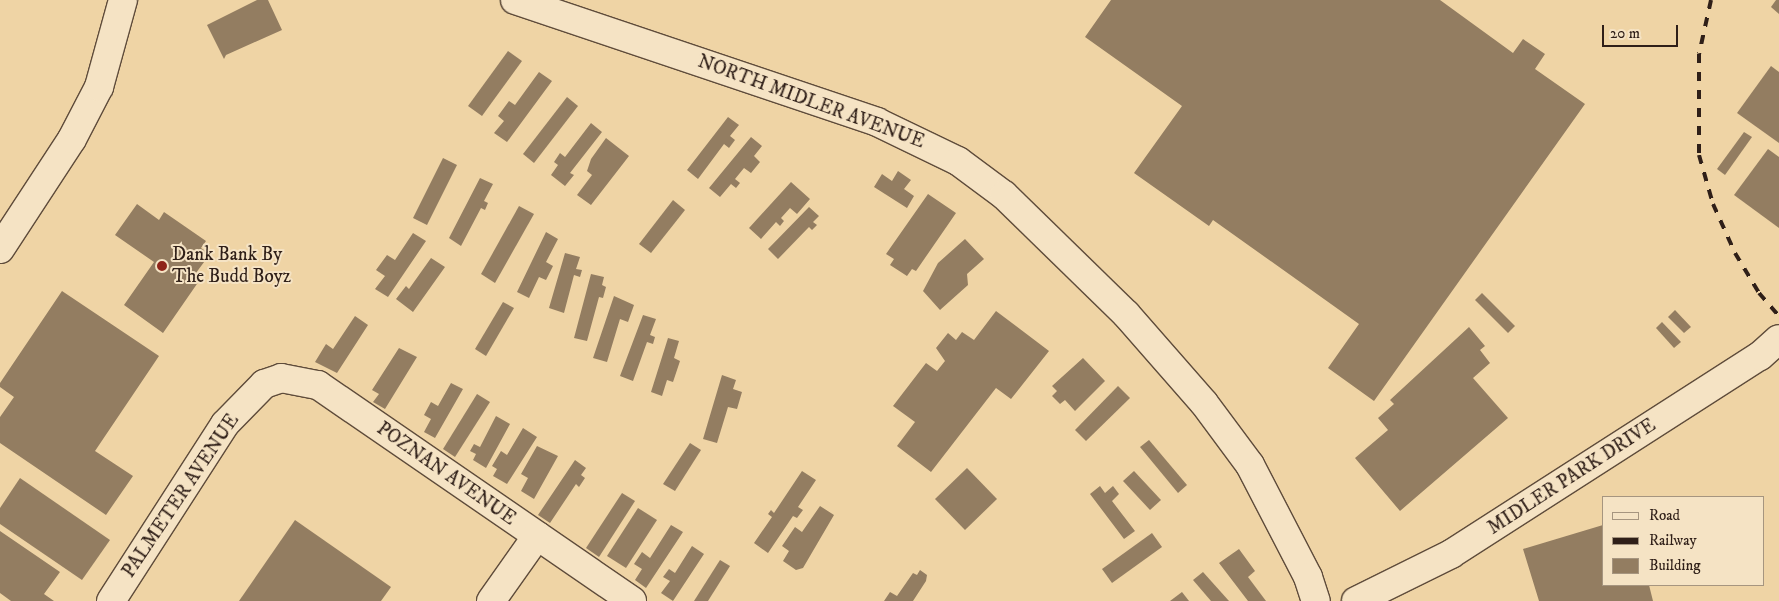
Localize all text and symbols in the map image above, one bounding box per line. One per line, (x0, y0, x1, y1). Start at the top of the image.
scale bar (1604, 15, 1680, 47)
text: 20 m (1610, 24, 1640, 43)
street label: NORTH MIDLER AVENUE (695, 50, 927, 154)
place label: Dank Bank By The Budd Boyz (172, 244, 291, 288)
marker: Dank Bank By The Budd Boyz (156, 260, 168, 272)
street label: PALMETER AVENUE (118, 410, 244, 582)
street label: MIDLER PARK DRIVE (1484, 414, 1660, 540)
street label: POZNAN AVENUE (372, 418, 520, 530)
legend (1602, 496, 1764, 586)
text: Road (1649, 506, 1680, 525)
text: Railway (1649, 531, 1697, 550)
text: Building (1649, 556, 1701, 575)

